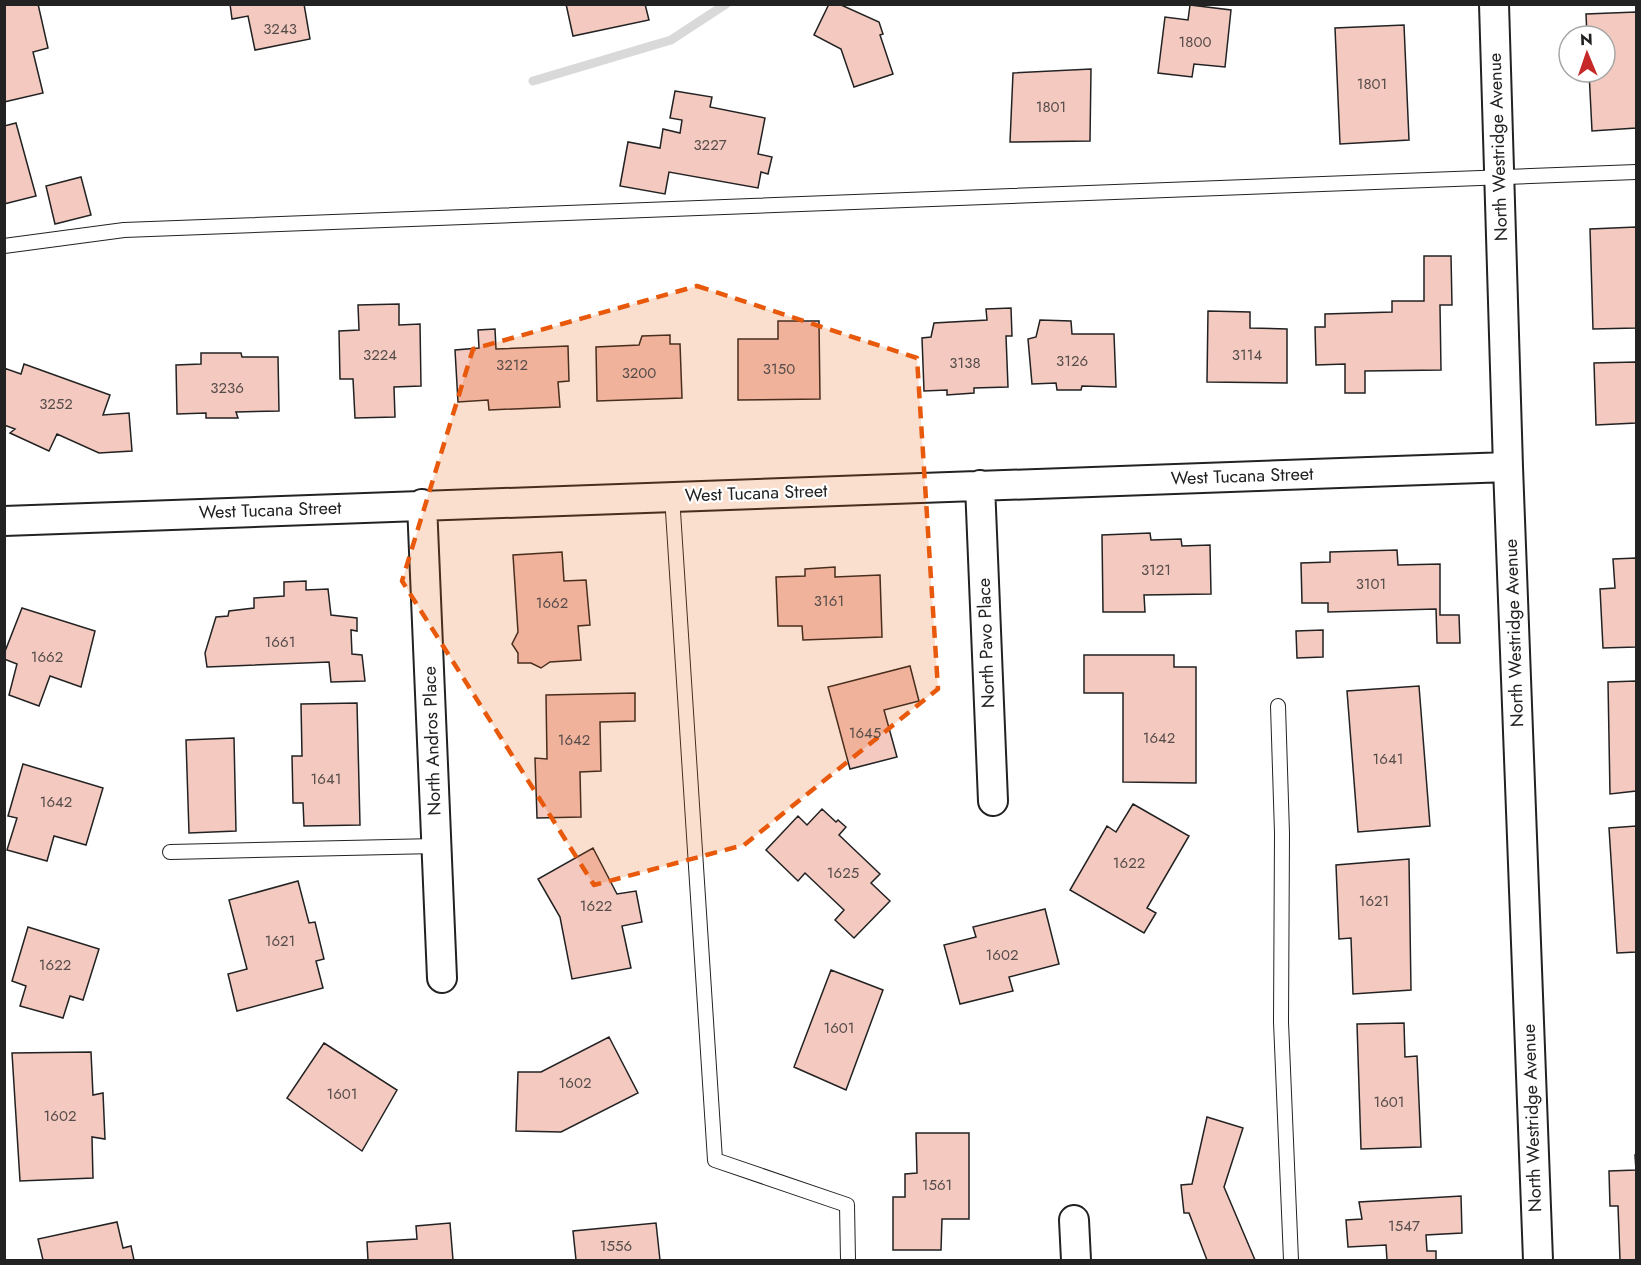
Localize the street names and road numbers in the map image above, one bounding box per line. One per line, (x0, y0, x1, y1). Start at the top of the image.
street label: North Westridge Avenue (1482, 52, 1514, 242)
street label: West Tucana Street (1170, 460, 1314, 491)
street label: West Tucana Street (684, 477, 828, 508)
street label: West Tucana Street (198, 494, 342, 525)
street label: North Westridge Avenue (1498, 538, 1530, 728)
street label: North Pavo Place (971, 577, 1001, 709)
street label: North Andros Place (416, 666, 448, 816)
street label: North Westridge Avenue (1516, 1023, 1548, 1213)

